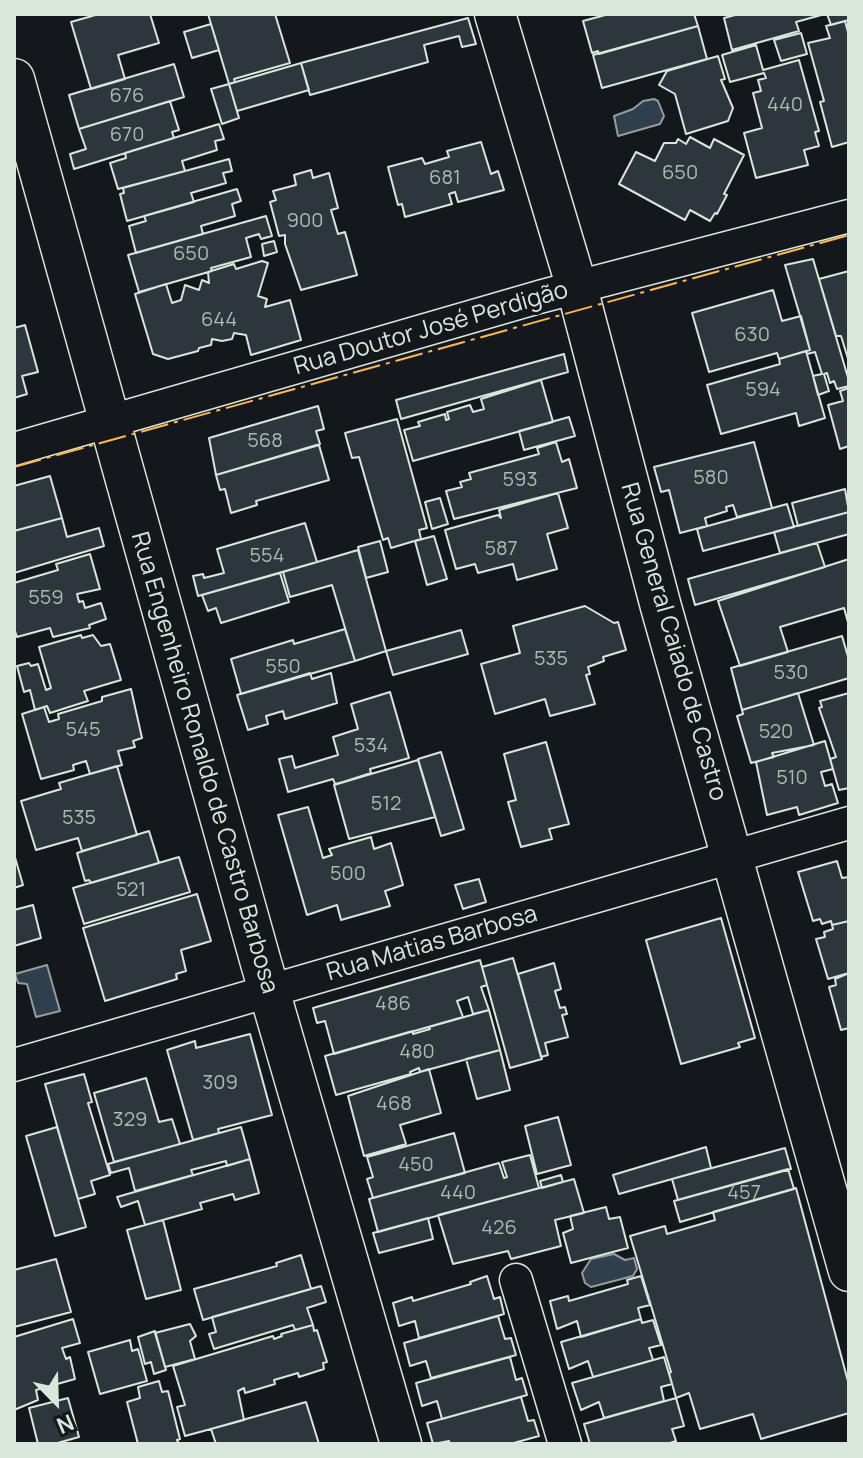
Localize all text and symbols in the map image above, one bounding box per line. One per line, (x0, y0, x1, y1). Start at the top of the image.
house number: 676 (110, 84, 144, 108)
house number: 440 (767, 93, 803, 117)
house number: 670 (110, 123, 144, 147)
house number: 650 (662, 161, 698, 185)
house number: 681 (429, 166, 461, 190)
house number: 900 (287, 209, 323, 233)
house number: 650 (173, 242, 209, 266)
street label: Rua Doutor José Perdigão (291, 276, 571, 382)
house number: 644 (201, 308, 237, 332)
house number: 630 (734, 323, 770, 347)
house number: 594 (745, 378, 781, 402)
house number: 568 (247, 429, 283, 453)
house number: 580 (693, 466, 729, 490)
house number: 593 (502, 468, 538, 492)
street label: Rua General Caiado de Castro (614, 480, 732, 804)
street label: Rua Engenheiro Ronaldo de Castro Barbosa (124, 529, 284, 997)
house number: 587 (484, 537, 518, 561)
house number: 554 (250, 544, 284, 568)
house number: 559 (28, 586, 64, 610)
house number: 535 (534, 647, 568, 671)
house number: 550 (265, 655, 301, 679)
house number: 530 (774, 661, 808, 685)
house number: 545 (66, 718, 100, 742)
house number: 520 (759, 720, 793, 744)
house number: 534 (354, 734, 388, 758)
house number: 510 (776, 766, 808, 790)
house number: 512 (371, 792, 401, 816)
house number: 535 (62, 806, 96, 830)
house number: 500 (330, 862, 366, 886)
house number: 521 (116, 878, 146, 902)
street label: Rua Matias Barbosa (323, 900, 541, 988)
house number: 486 (375, 992, 411, 1016)
house number: 480 (399, 1040, 435, 1064)
house number: 309 (202, 1071, 238, 1095)
house number: 468 (376, 1092, 412, 1116)
house number: 329 (113, 1108, 147, 1132)
house number: 450 (398, 1153, 434, 1177)
house number: 440 (440, 1181, 476, 1205)
house number: 457 (727, 1181, 761, 1205)
house number: 426 (481, 1216, 517, 1240)
north arrow (16, 1362, 96, 1442)
text: N (52, 1407, 79, 1441)

